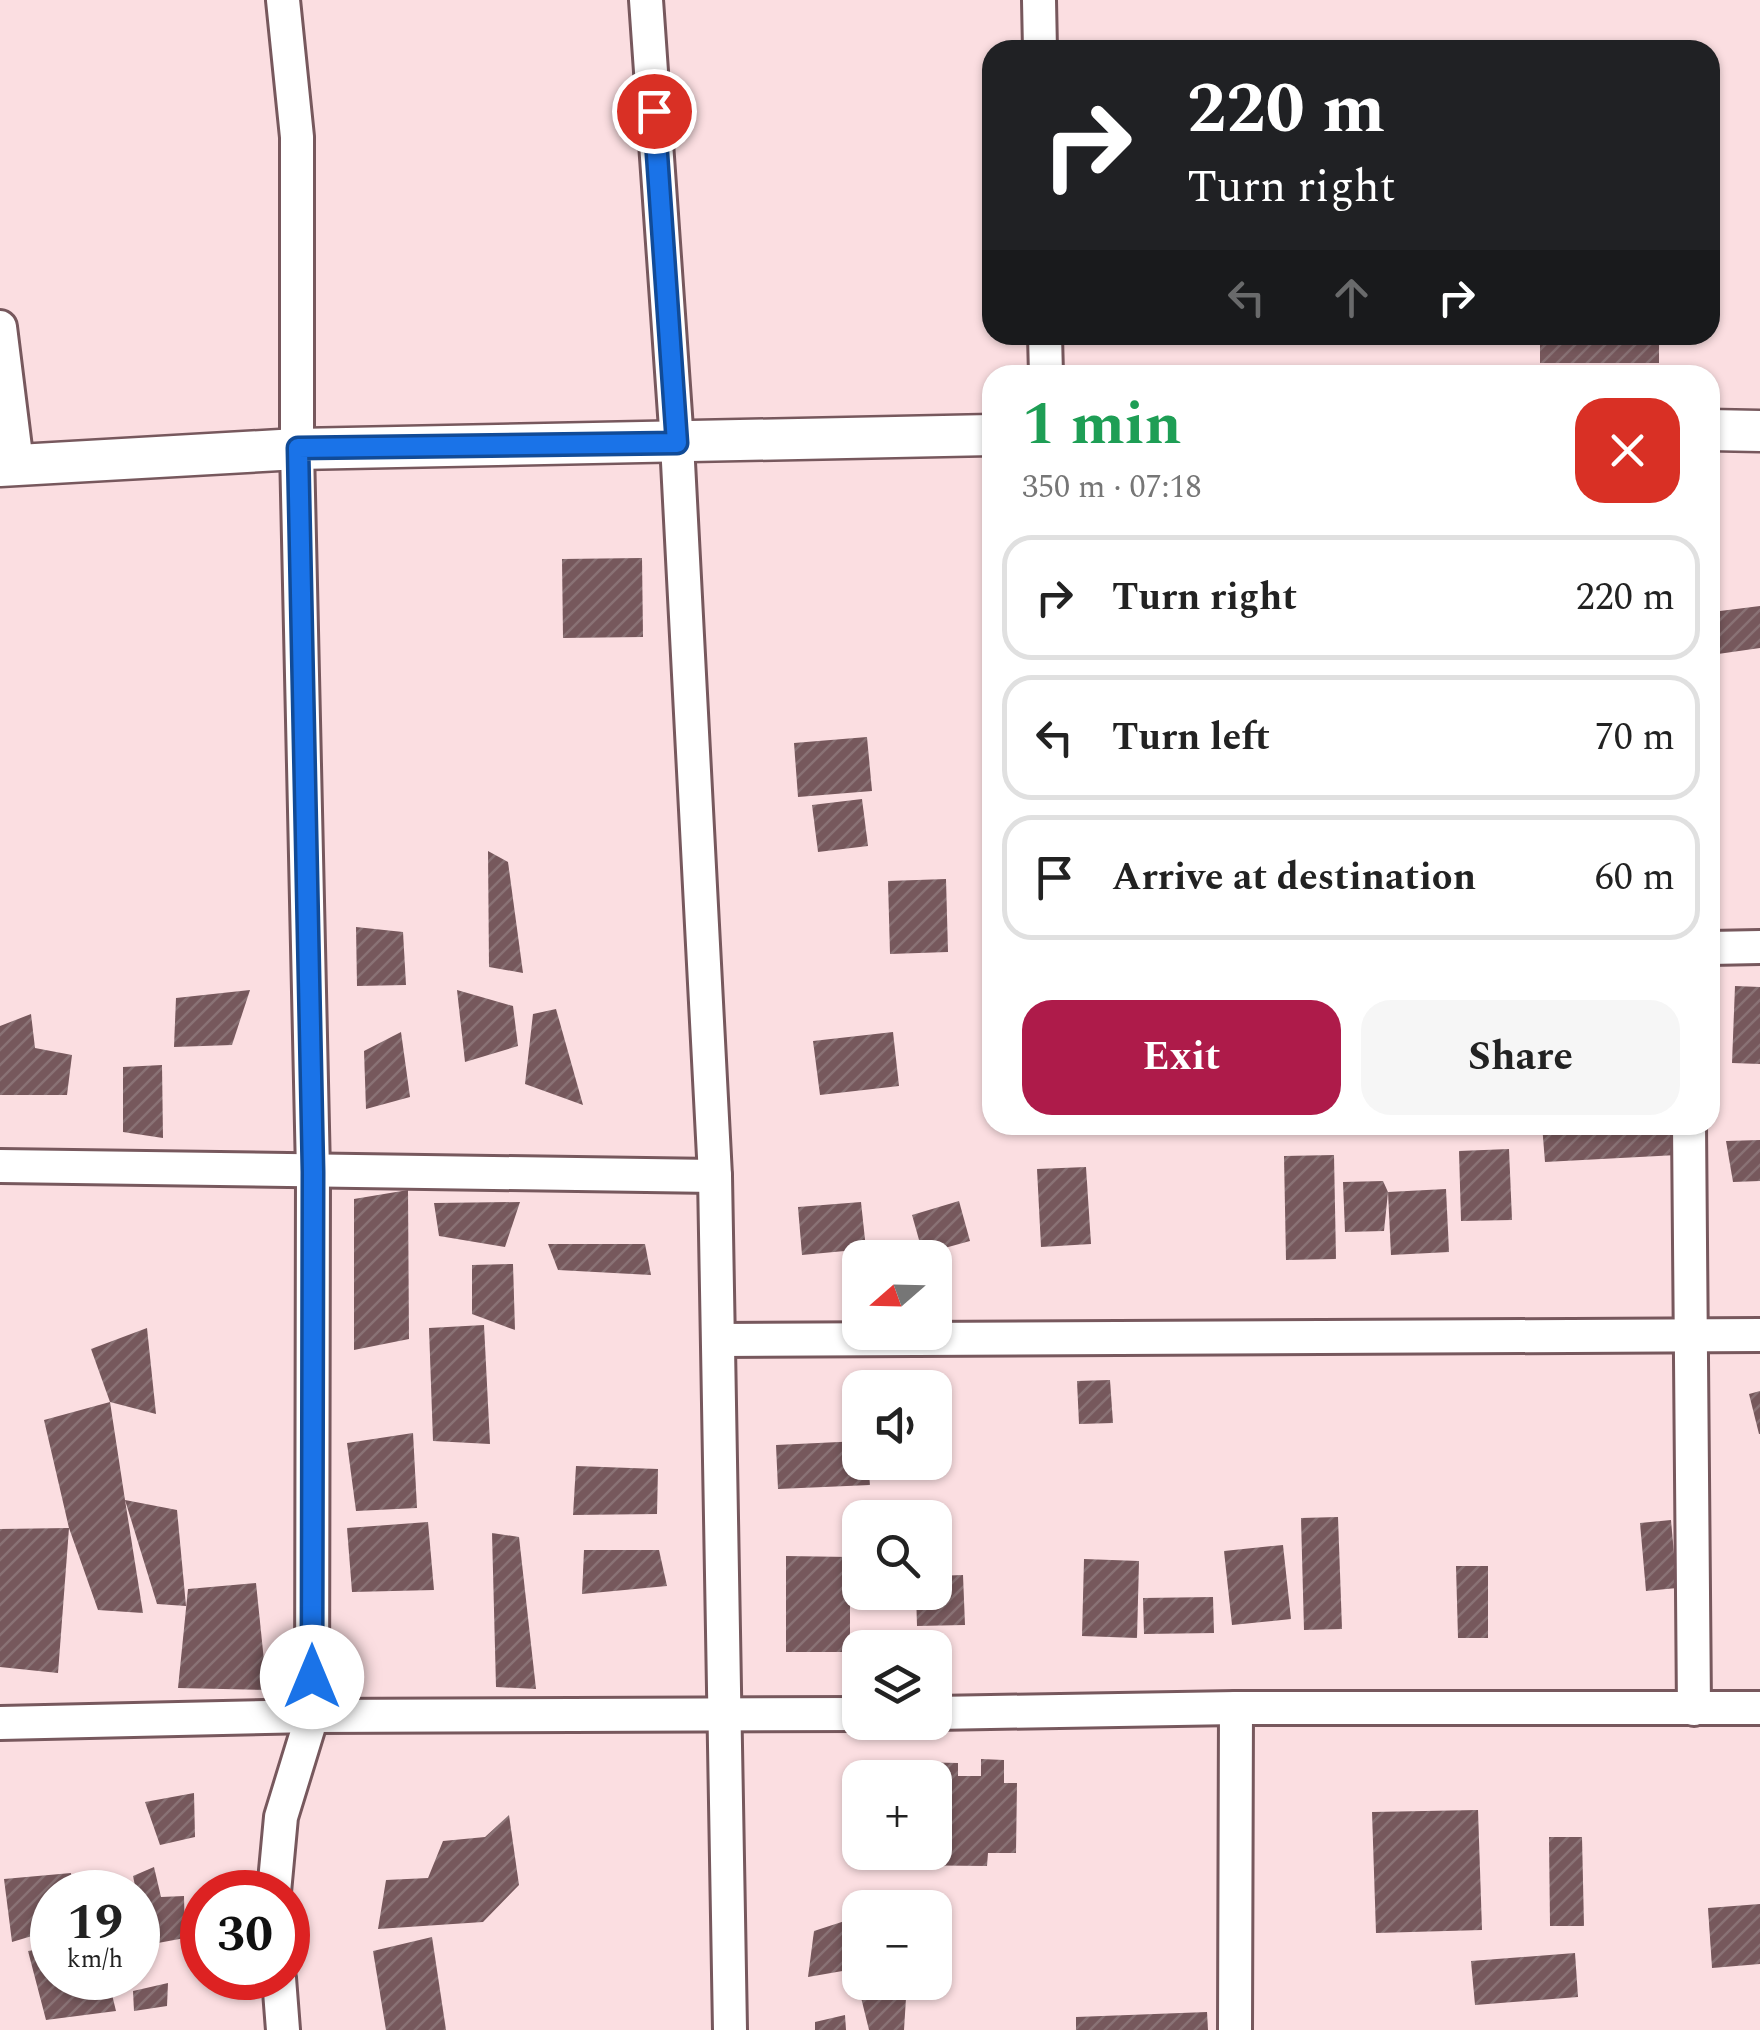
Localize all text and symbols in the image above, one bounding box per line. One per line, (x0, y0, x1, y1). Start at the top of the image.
text: 220 m (1187, 57, 1385, 163)
pin (612, 69, 697, 154)
icon: right (1022, 80, 1152, 210)
icon: arrive (627, 84, 682, 139)
text: Turn right (1187, 153, 1396, 222)
icon: left (1219, 270, 1274, 325)
icon: ahead (1324, 270, 1379, 325)
icon: right (1429, 270, 1484, 325)
text: 1 min (1022, 379, 1182, 471)
button: close (1575, 398, 1680, 503)
text: 350 m · 07:18 (1022, 463, 1202, 512)
text: Turn right (1112, 569, 1297, 627)
text: 220 m (1576, 569, 1675, 627)
icon: right (1027, 570, 1082, 625)
text: Turn left (1112, 709, 1270, 767)
text: 70 m (1595, 709, 1675, 767)
icon: left (1027, 710, 1082, 765)
text: Arrive at destination (1112, 849, 1476, 907)
text: 60 m (1595, 849, 1675, 907)
icon: arrive (1027, 850, 1082, 905)
button: Exit (1022, 1000, 1341, 1115)
button: Share (1361, 1000, 1680, 1115)
north arrow (842, 1240, 952, 1350)
map controls (842, 1240, 952, 2000)
button: sound (842, 1370, 952, 1480)
button: search (842, 1500, 952, 1610)
position arrow (260, 1625, 364, 1729)
button: layers (842, 1630, 952, 1740)
button: + (842, 1760, 952, 1870)
speed limit sign: 30 (180, 1870, 310, 2000)
text: 19 (67, 1885, 123, 1961)
button: − (842, 1890, 952, 2000)
text: km/h (67, 1941, 123, 1979)

